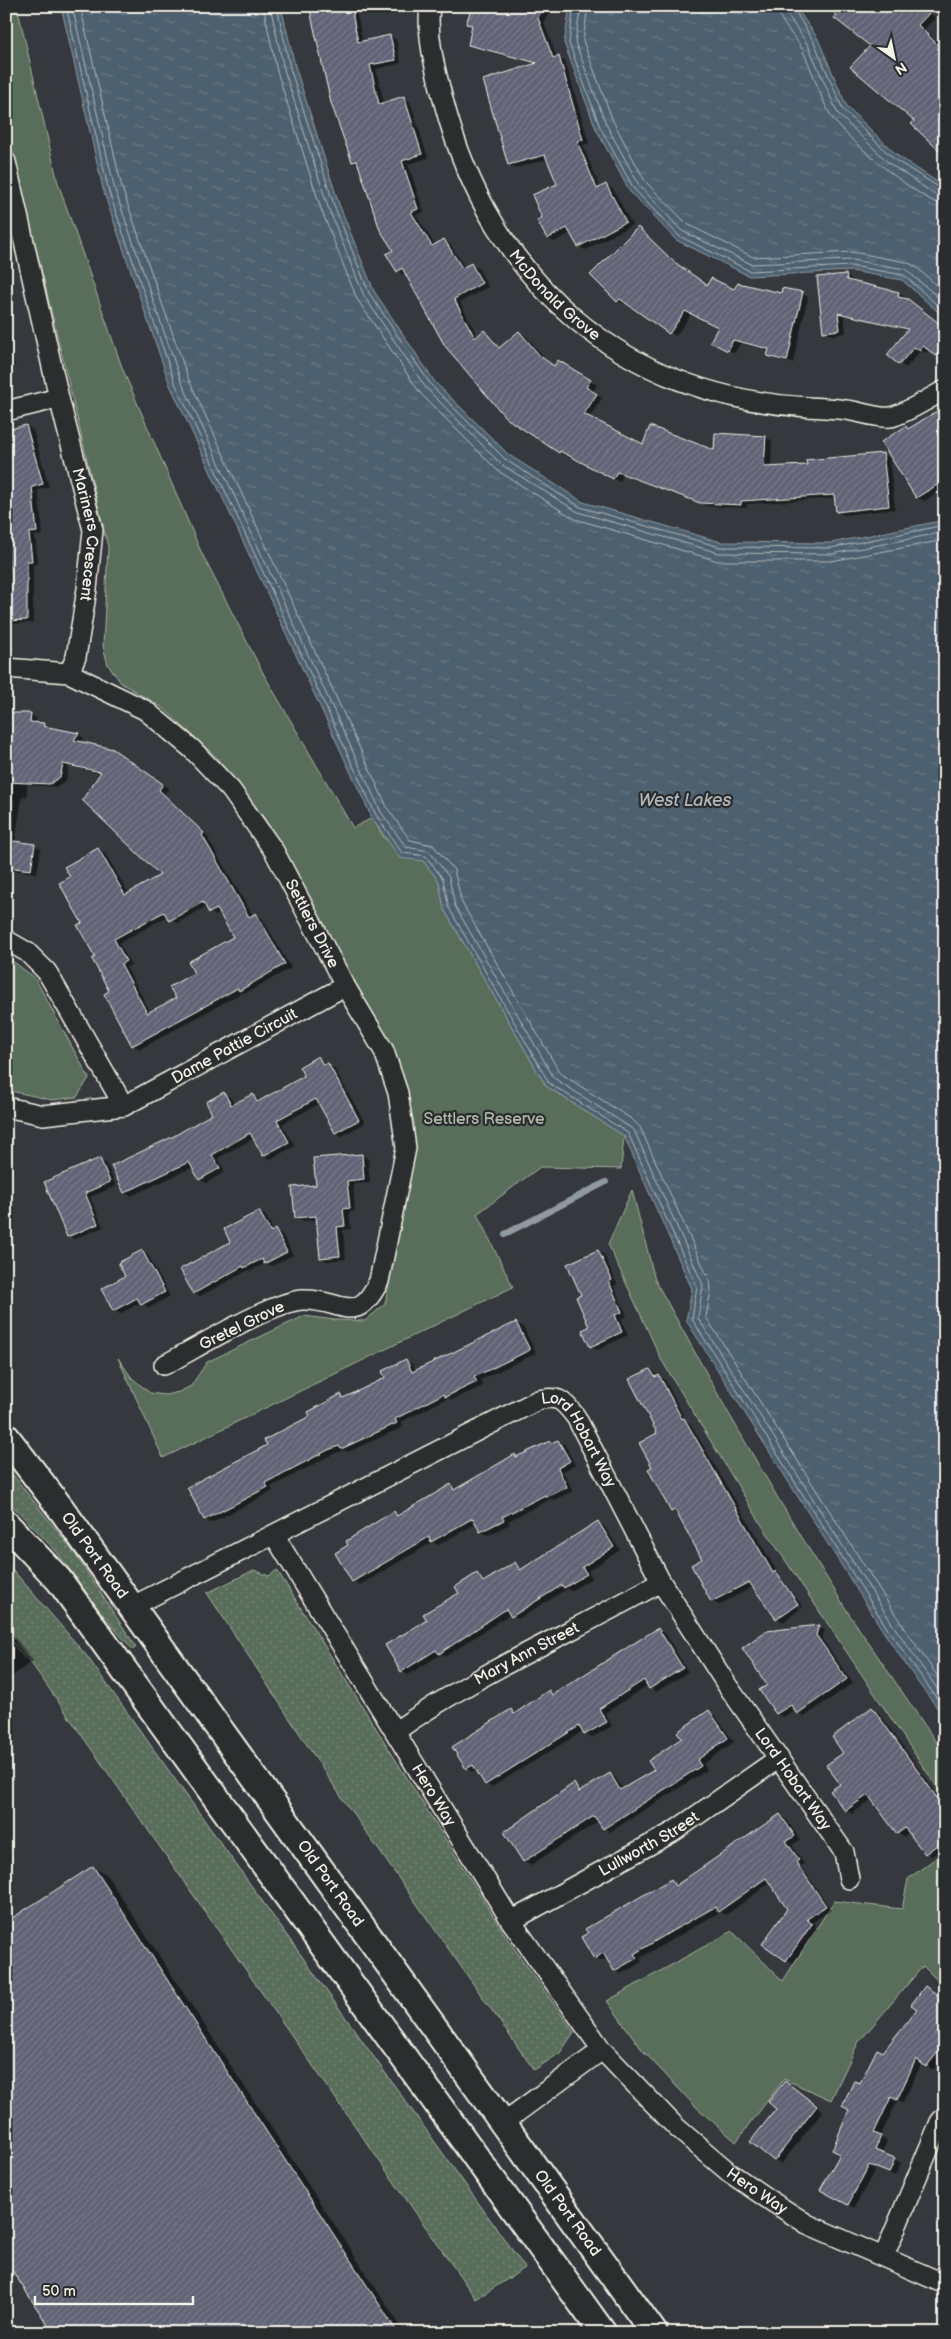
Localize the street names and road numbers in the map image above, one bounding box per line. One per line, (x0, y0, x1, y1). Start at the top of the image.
street label: McDonald Grove (505, 246, 604, 345)
street label: Mariners Crescent (68, 466, 102, 603)
street label: Settlers Drive (281, 876, 344, 972)
street label: Dame Pattie Circuit (168, 1004, 301, 1088)
street label: Gretel Grove (196, 1297, 288, 1355)
street label: Lord Hobart Way (540, 1388, 620, 1491)
street label: Old Port Road (57, 1509, 132, 1602)
street label: Mary Ann Street (471, 1618, 582, 1689)
street label: Lord Hobart Way (751, 1724, 836, 1834)
street label: Hero Way (407, 1760, 460, 1830)
street label: Lullworth Street (596, 1807, 703, 1880)
street label: Old Port Road (293, 1837, 368, 1930)
street label: Hero Way (723, 2164, 792, 2219)
street label: Old Port Road (530, 2166, 605, 2260)

